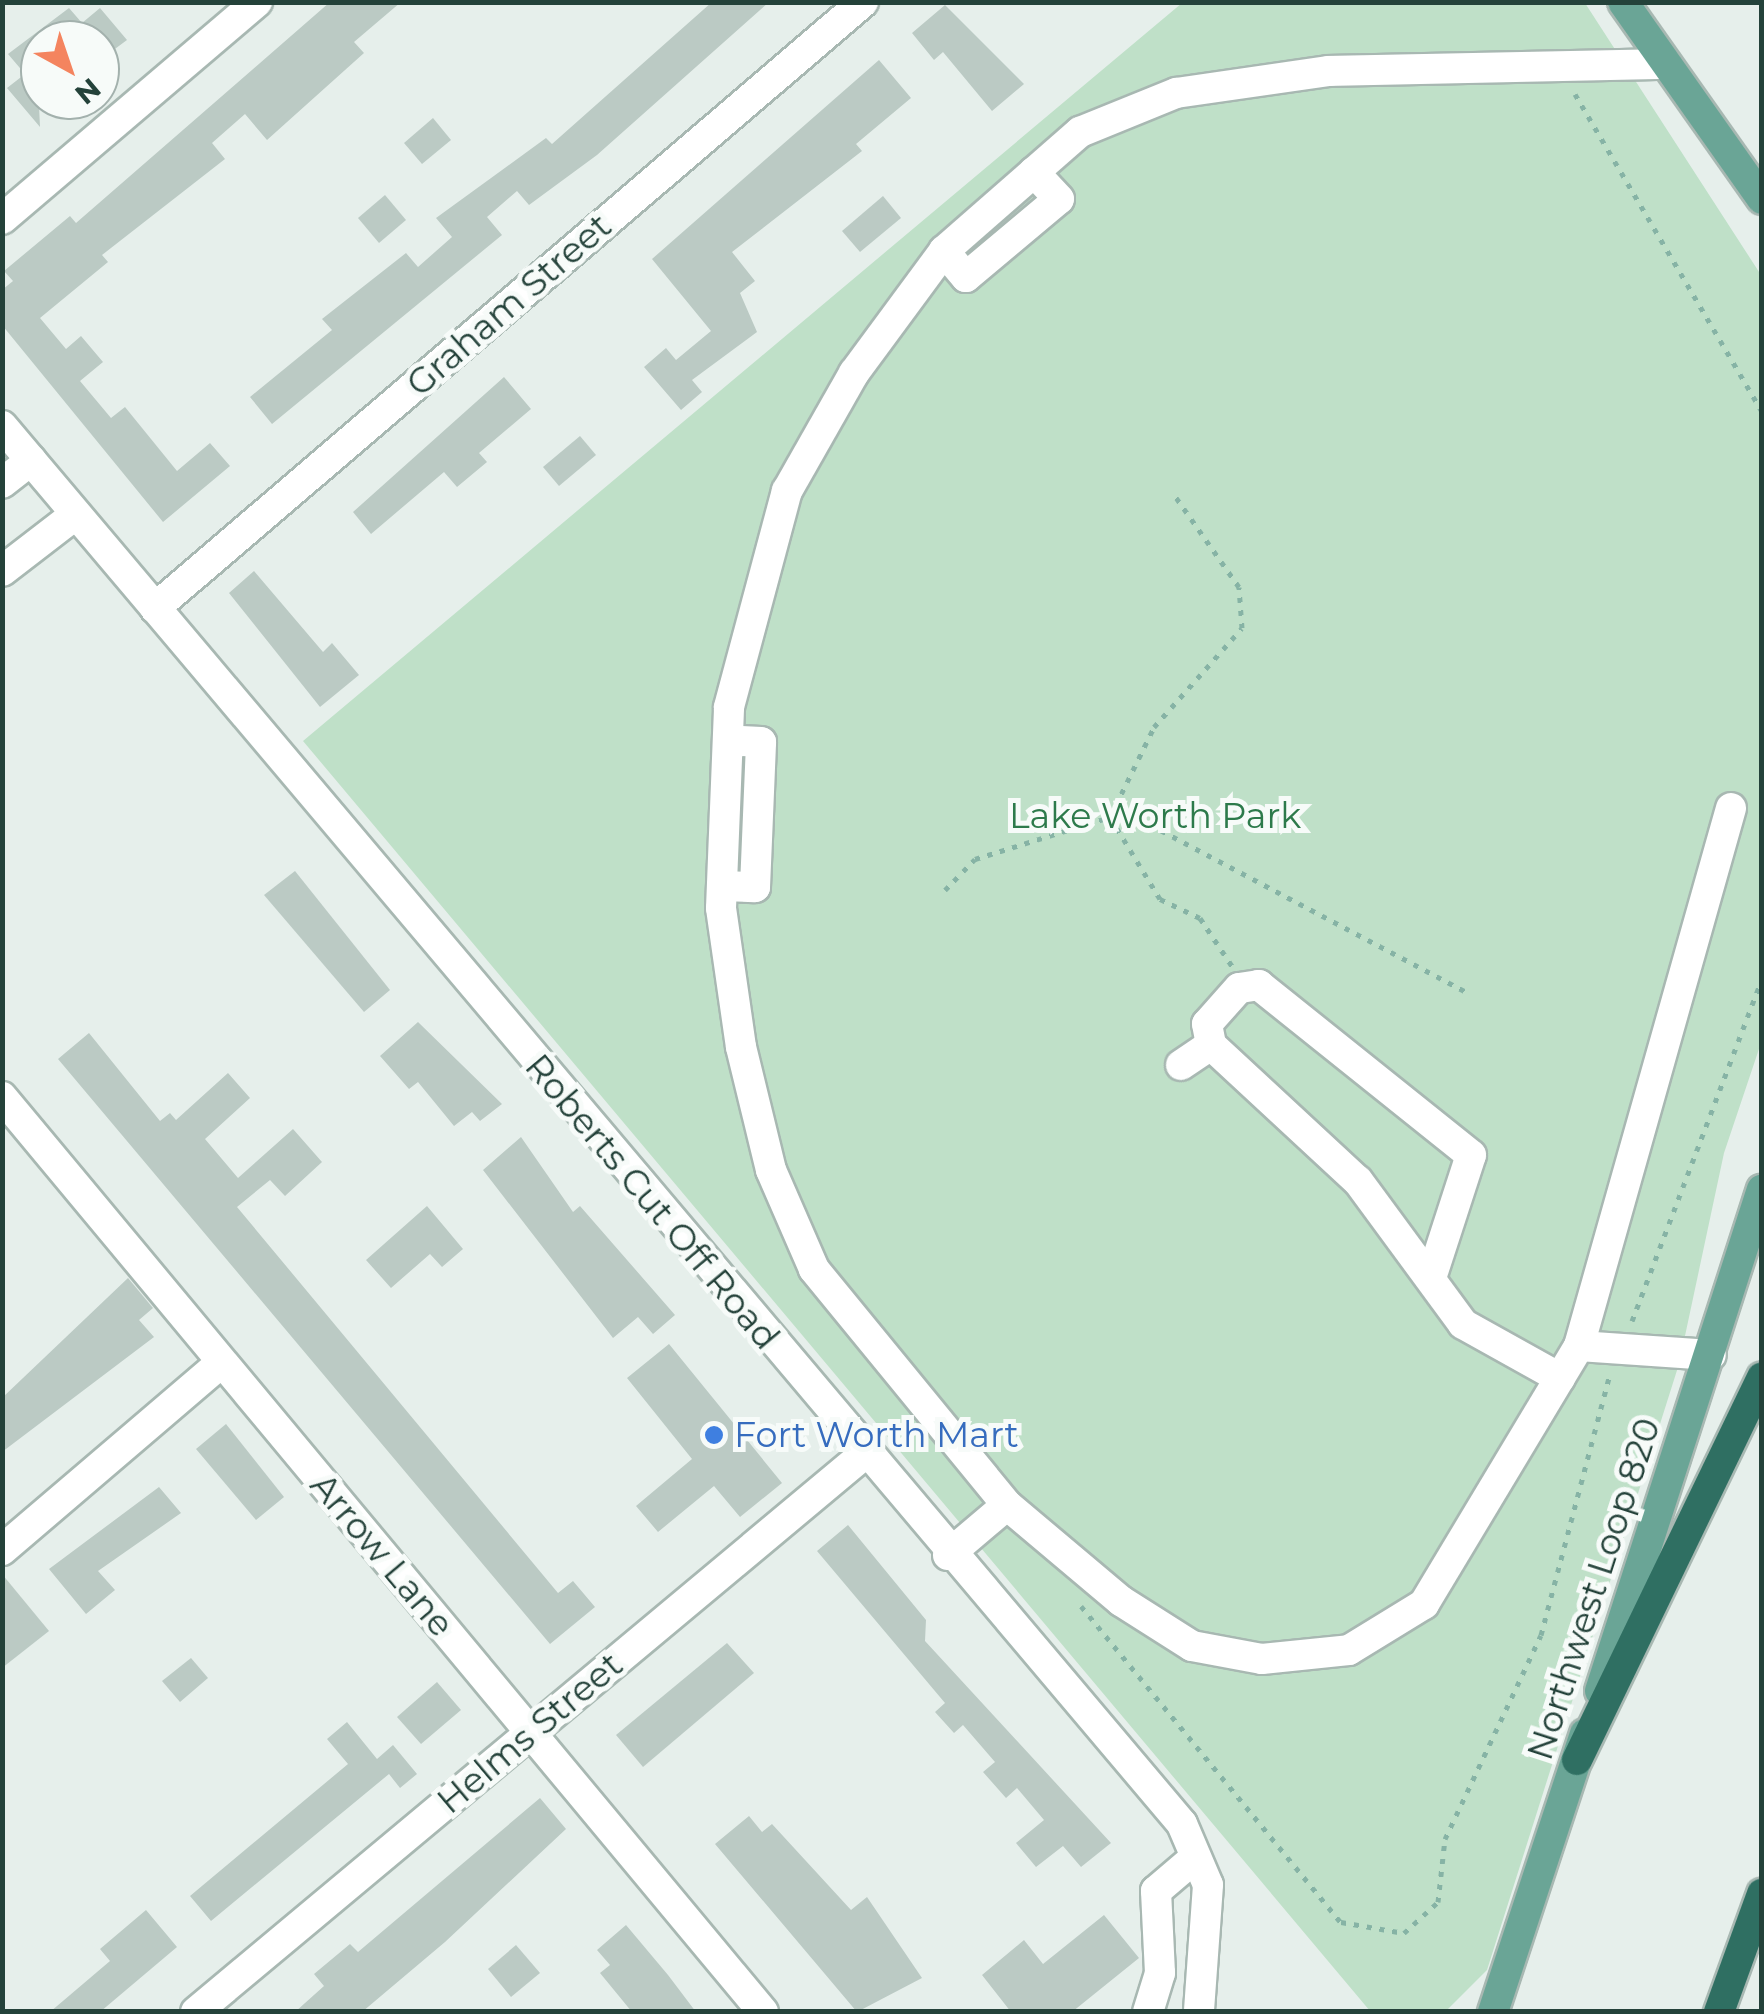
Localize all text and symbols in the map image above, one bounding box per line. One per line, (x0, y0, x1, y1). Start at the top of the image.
north arrow (20, 20, 120, 120)
text: N (68, 71, 108, 112)
street label: Graham Street (398, 205, 620, 405)
park label: Lake Worth Park (1009, 795, 1301, 837)
street label: Roberts Cut Off Road (516, 1046, 788, 1358)
street label: Northwest Loop 820 (1519, 1413, 1669, 1765)
place label: Fort Worth Mart (734, 1414, 1019, 1456)
marker: Fort Worth Mart (703, 1424, 725, 1446)
street label: Arrow Lane (302, 1465, 462, 1645)
street label: Helms Street (429, 1644, 631, 1822)

